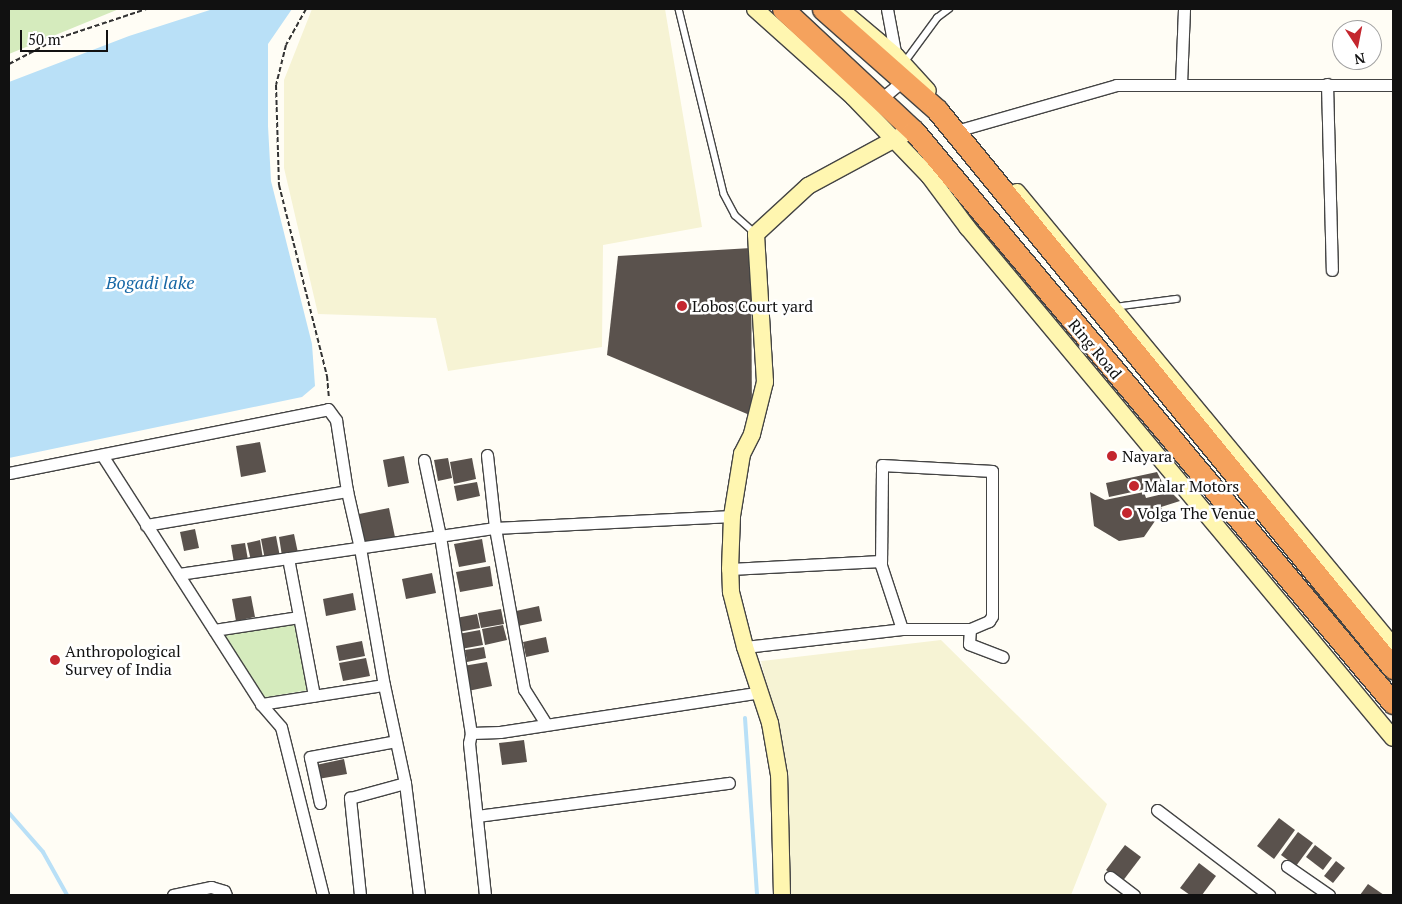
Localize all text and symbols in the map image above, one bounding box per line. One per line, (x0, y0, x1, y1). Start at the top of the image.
scale bar (22, 20, 110, 52)
north arrow (1332, 20, 1382, 70)
text: 50 m (28, 29, 61, 49)
text: N (1353, 49, 1367, 70)
water label: Bogadi lake (106, 271, 194, 293)
place label: Lobos Court yard (692, 296, 813, 316)
marker: Lobos Court yard (676, 300, 688, 312)
street label: Ring Road (1064, 315, 1126, 383)
place label: Nayara (1122, 446, 1172, 466)
marker: Nayara (1106, 450, 1118, 462)
place label: Malar Motors (1144, 476, 1239, 496)
marker: Malar Motors (1128, 480, 1140, 492)
place label: Volga The Venue (1137, 503, 1256, 523)
marker: Volga The Venue (1121, 507, 1133, 519)
place label: Anthropological Survey of India (65, 641, 181, 679)
marker: Anthropological Survey of India (49, 654, 61, 666)

